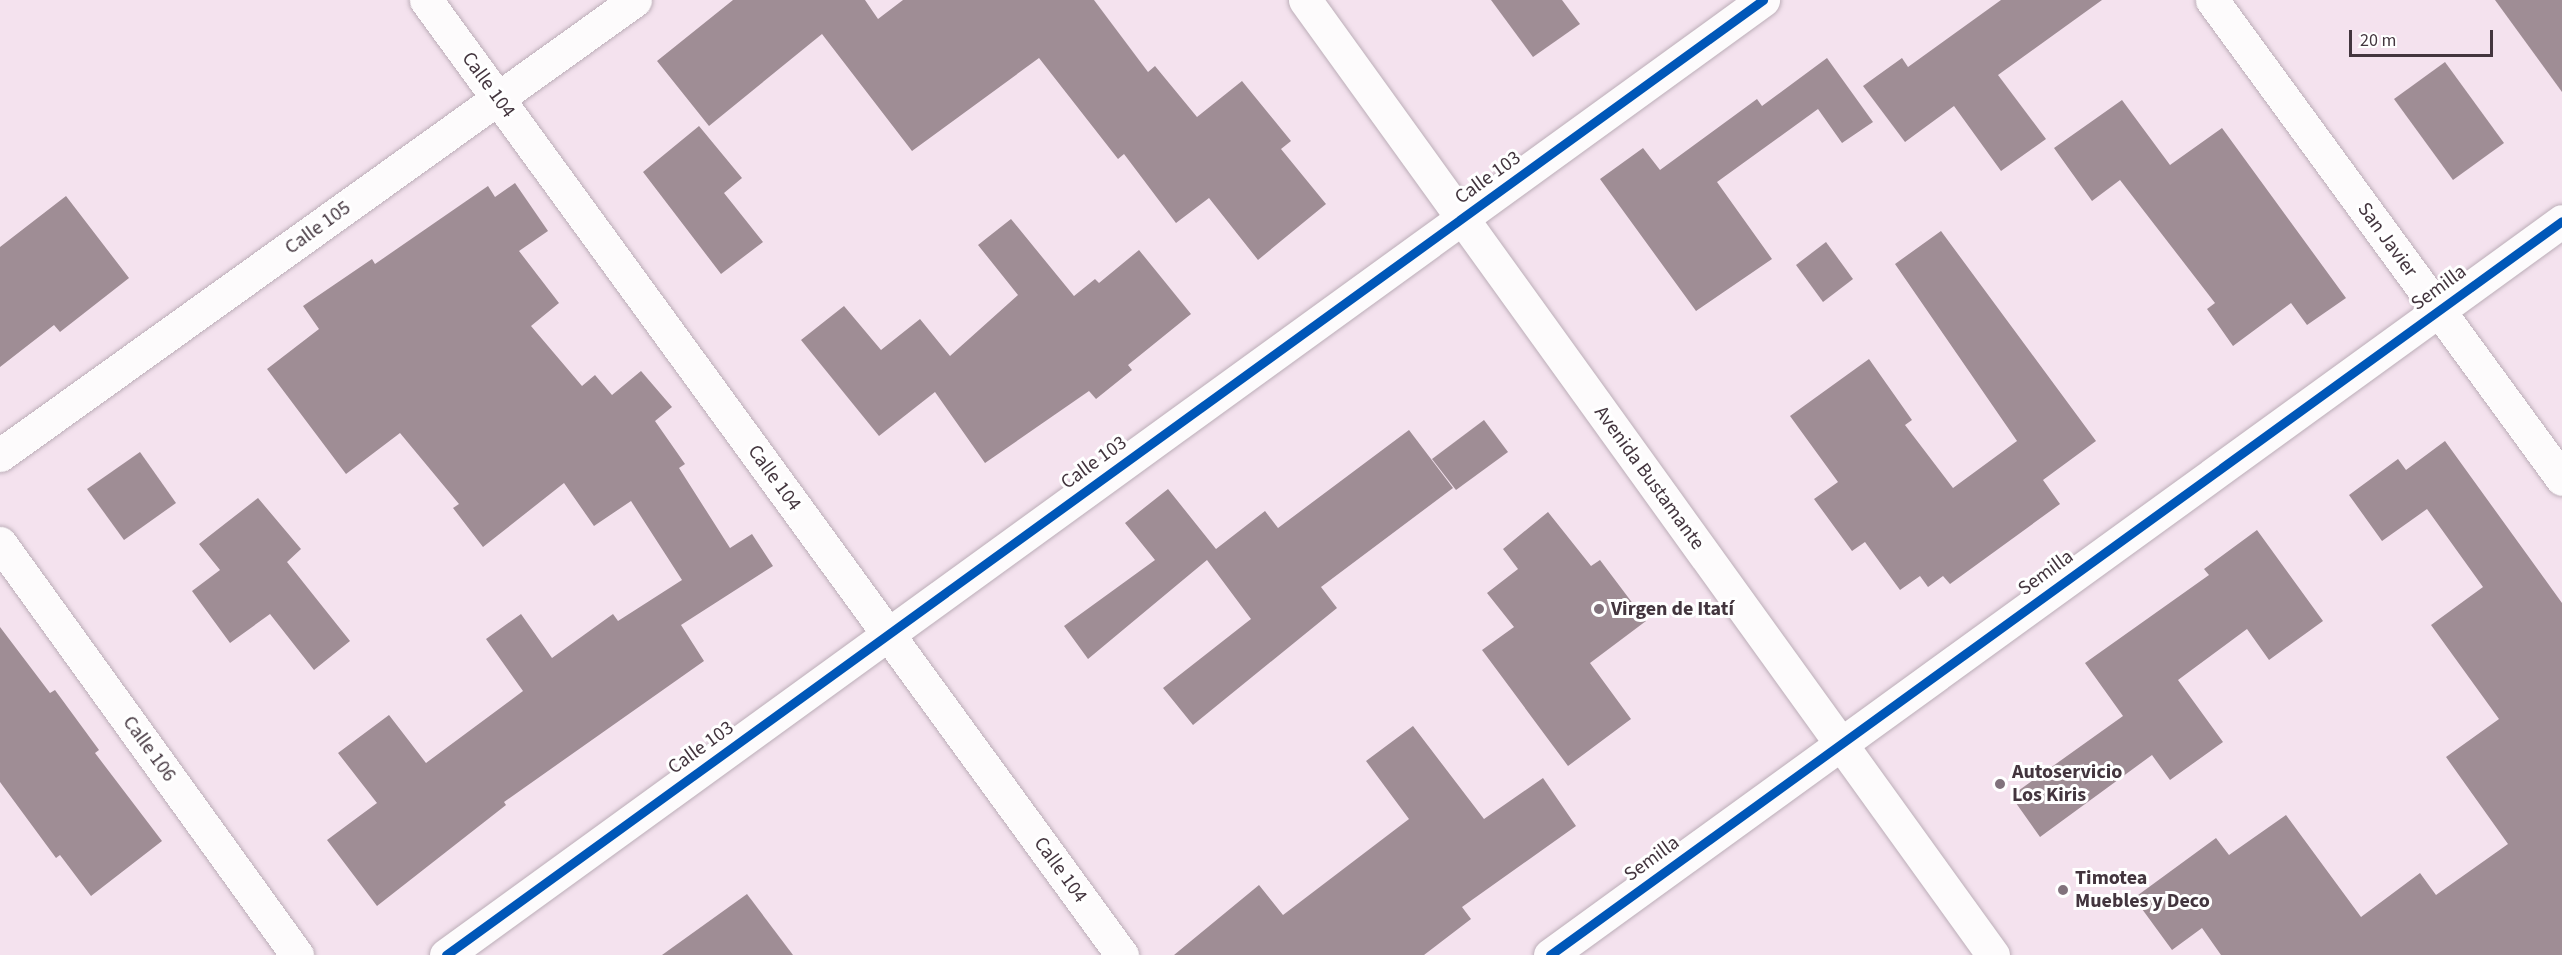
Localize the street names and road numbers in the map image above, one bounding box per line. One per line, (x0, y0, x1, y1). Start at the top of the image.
street label: Calle 104 (456, 47, 520, 123)
street label: Calle 103 (1450, 146, 1526, 210)
street label: Calle 105 (280, 196, 356, 260)
street label: San Javier (2352, 198, 2422, 282)
street label: Semilla (2407, 260, 2471, 316)
street label: Avenida Bustamante (1589, 401, 1709, 555)
street label: Calle 103 (1056, 431, 1132, 495)
street label: Calle 104 (742, 440, 806, 516)
street label: Semilla (2014, 545, 2078, 601)
street label: Calle 106 (117, 711, 181, 787)
street label: Calle 103 (663, 716, 739, 780)
street label: Semilla (1620, 831, 1684, 887)
street label: Calle 104 (1028, 832, 1092, 908)

